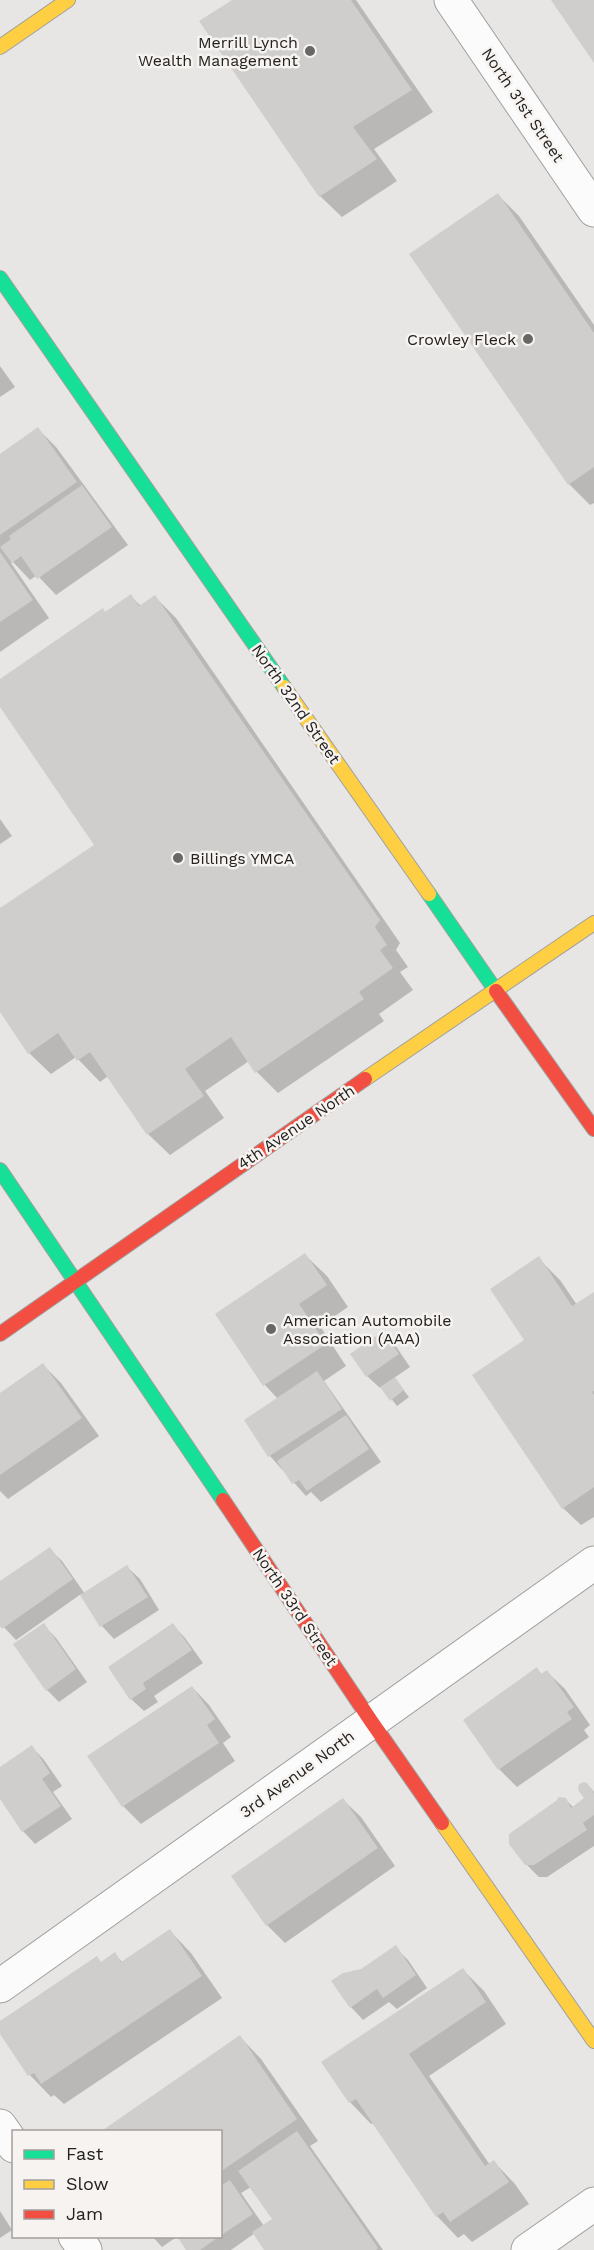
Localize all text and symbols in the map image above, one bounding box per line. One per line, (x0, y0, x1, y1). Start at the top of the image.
place label: Merrill Lynch Wealth Management (138, 33, 298, 70)
marker: Merrill Lynch Wealth Management (303, 44, 317, 58)
street label: North 31st Street (478, 44, 568, 166)
place label: Crowley Fleck (407, 330, 516, 349)
marker: Crowley Fleck (521, 332, 535, 346)
street label: North 32nd Street (248, 641, 345, 768)
place label: Billings YMCA (190, 849, 295, 868)
marker: Billings YMCA (171, 851, 185, 865)
street label: 4th Avenue North (234, 1081, 358, 1173)
place label: American Automobile Association (AAA) (283, 1311, 451, 1348)
marker: American Automobile Association (AAA) (264, 1322, 278, 1336)
street label: North 33rd Street (249, 1545, 342, 1670)
street label: 3rd Avenue North (236, 1726, 358, 1822)
legend (12, 2130, 222, 2238)
text: Fast (66, 2143, 104, 2164)
text: Slow (66, 2173, 109, 2194)
text: Jam (66, 2203, 103, 2224)

